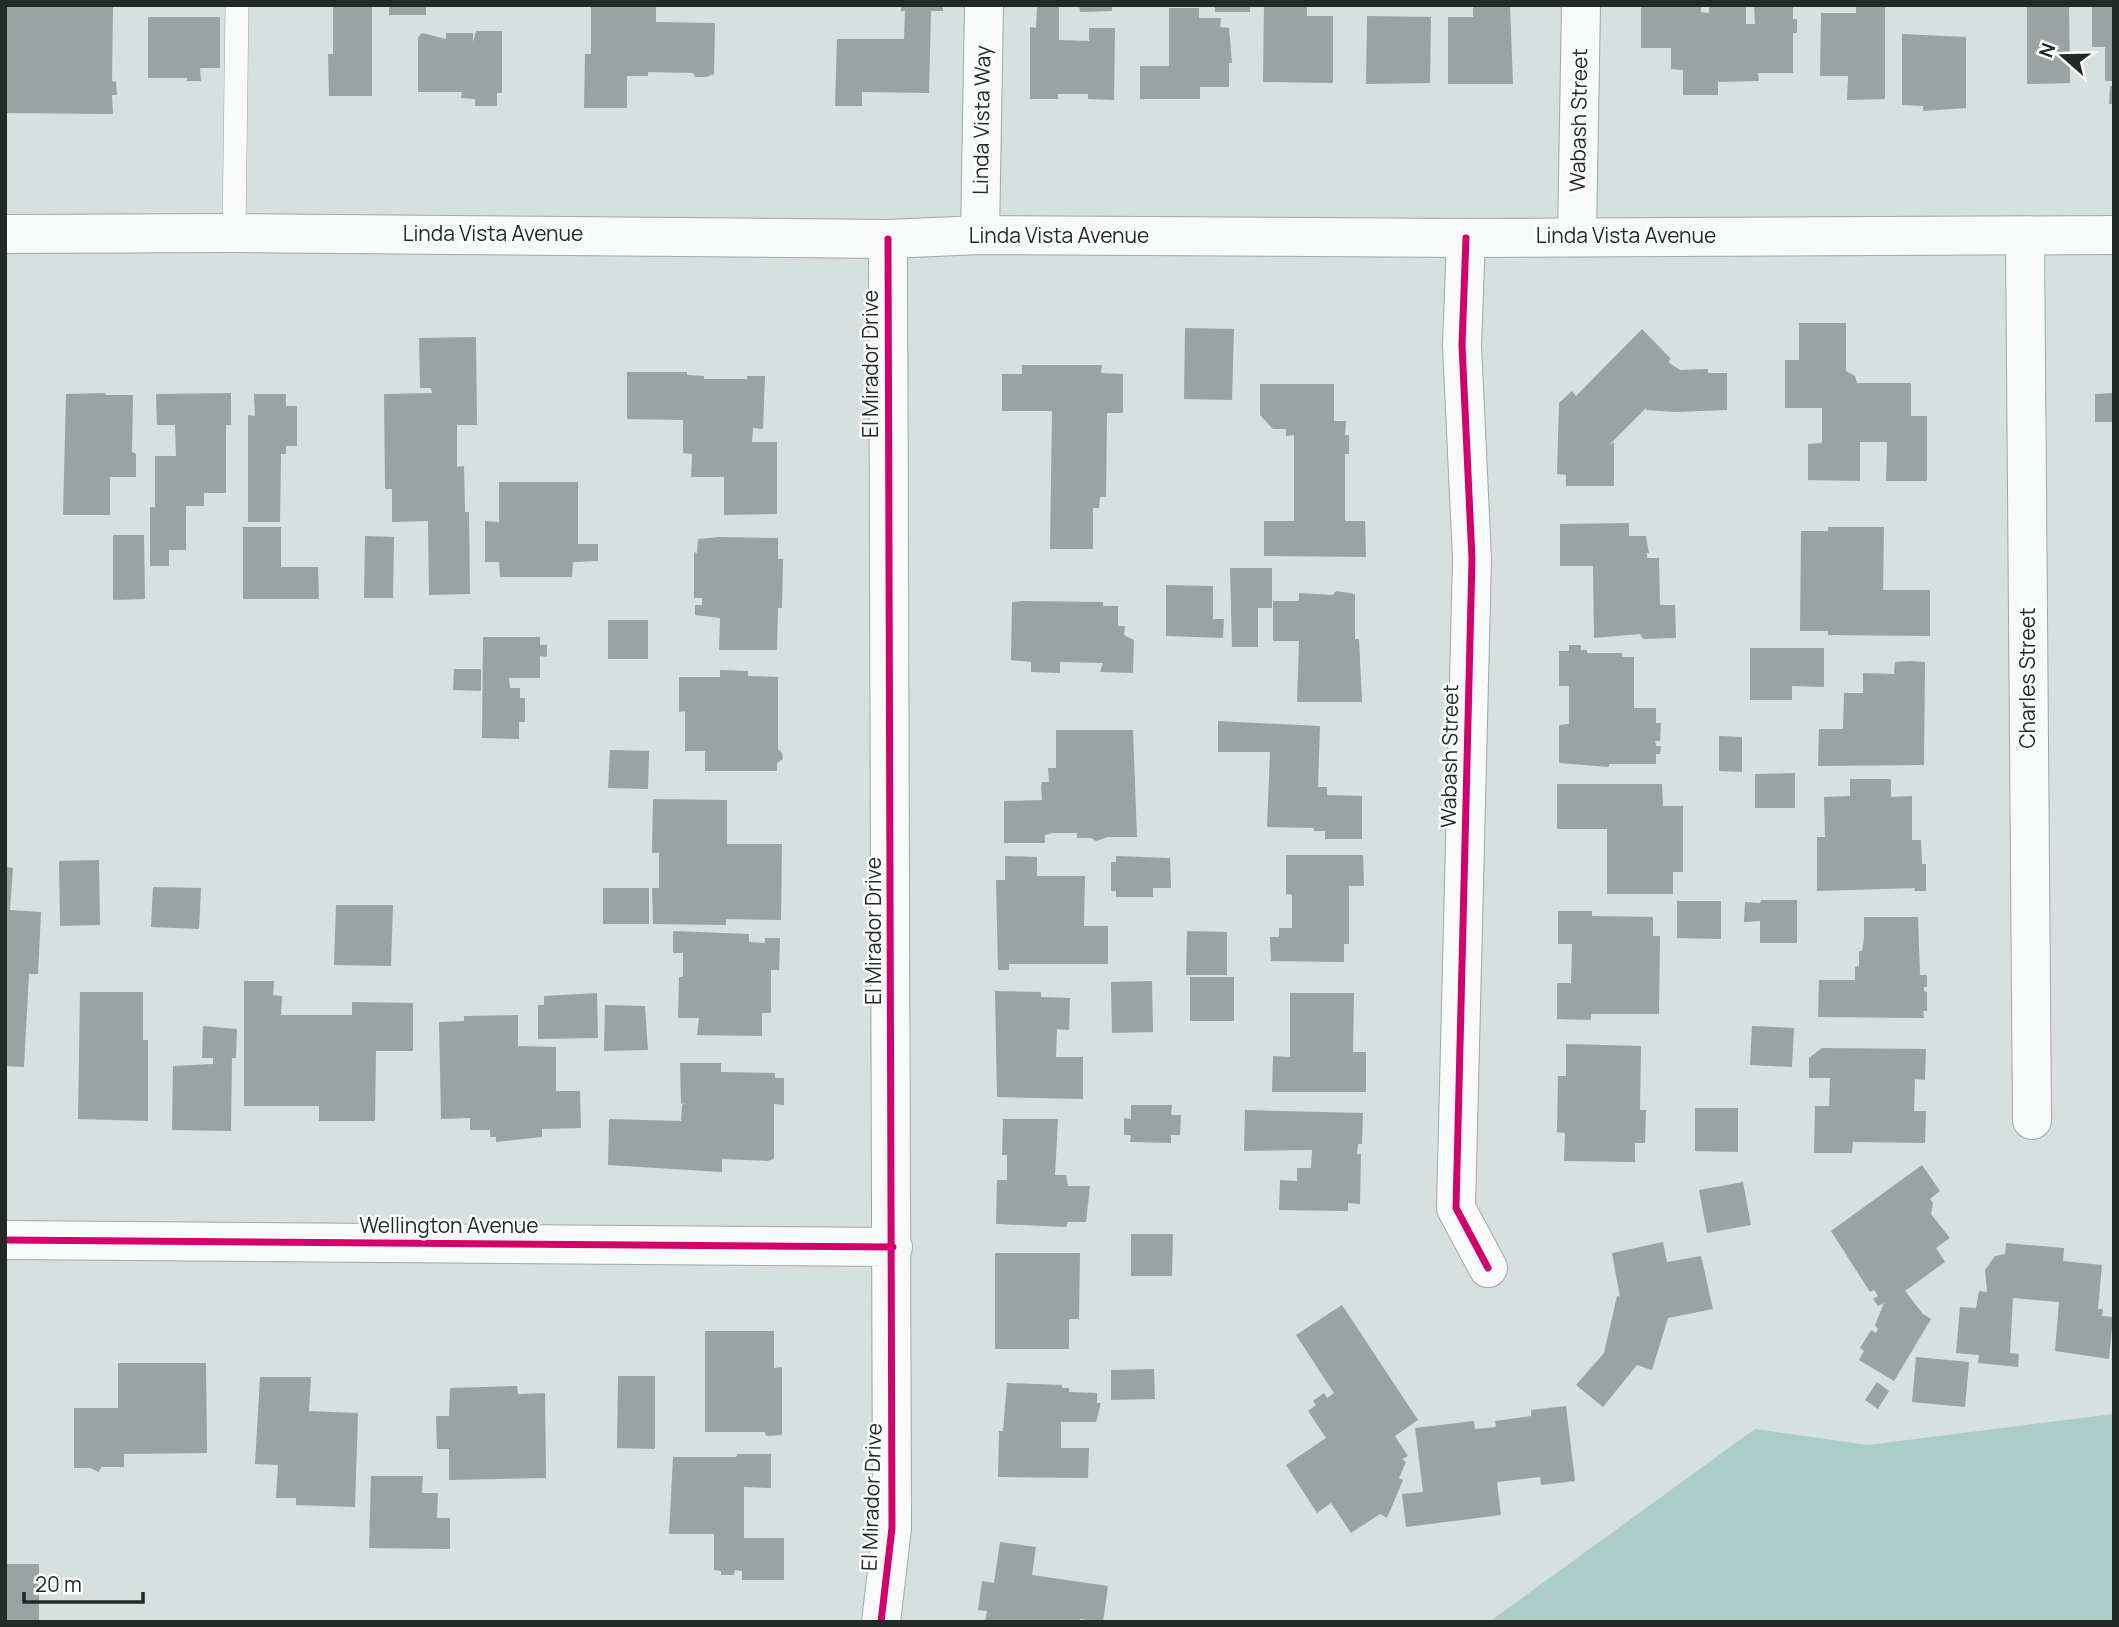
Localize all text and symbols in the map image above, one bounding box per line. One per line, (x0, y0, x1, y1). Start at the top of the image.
north arrow (2028, 21, 2098, 91)
text: N (2032, 39, 2062, 61)
street label: Linda Vista Way (966, 45, 996, 195)
street label: Wabash Street (1563, 48, 1593, 192)
street label: Linda Vista Avenue (403, 219, 583, 247)
street label: Linda Vista Avenue (969, 221, 1149, 249)
street label: Linda Vista Avenue (1536, 221, 1716, 249)
street label: El Mirador Drive (856, 290, 884, 438)
street label: Charles Street (2013, 608, 2041, 748)
street label: Wabash Street (1434, 684, 1464, 828)
street label: El Mirador Drive (859, 857, 887, 1005)
street label: Wellington Avenue (359, 1211, 539, 1239)
street label: El Mirador Drive (854, 1422, 888, 1572)
scale bar (24, 1560, 144, 1604)
text: 20 m (35, 1570, 82, 1598)

